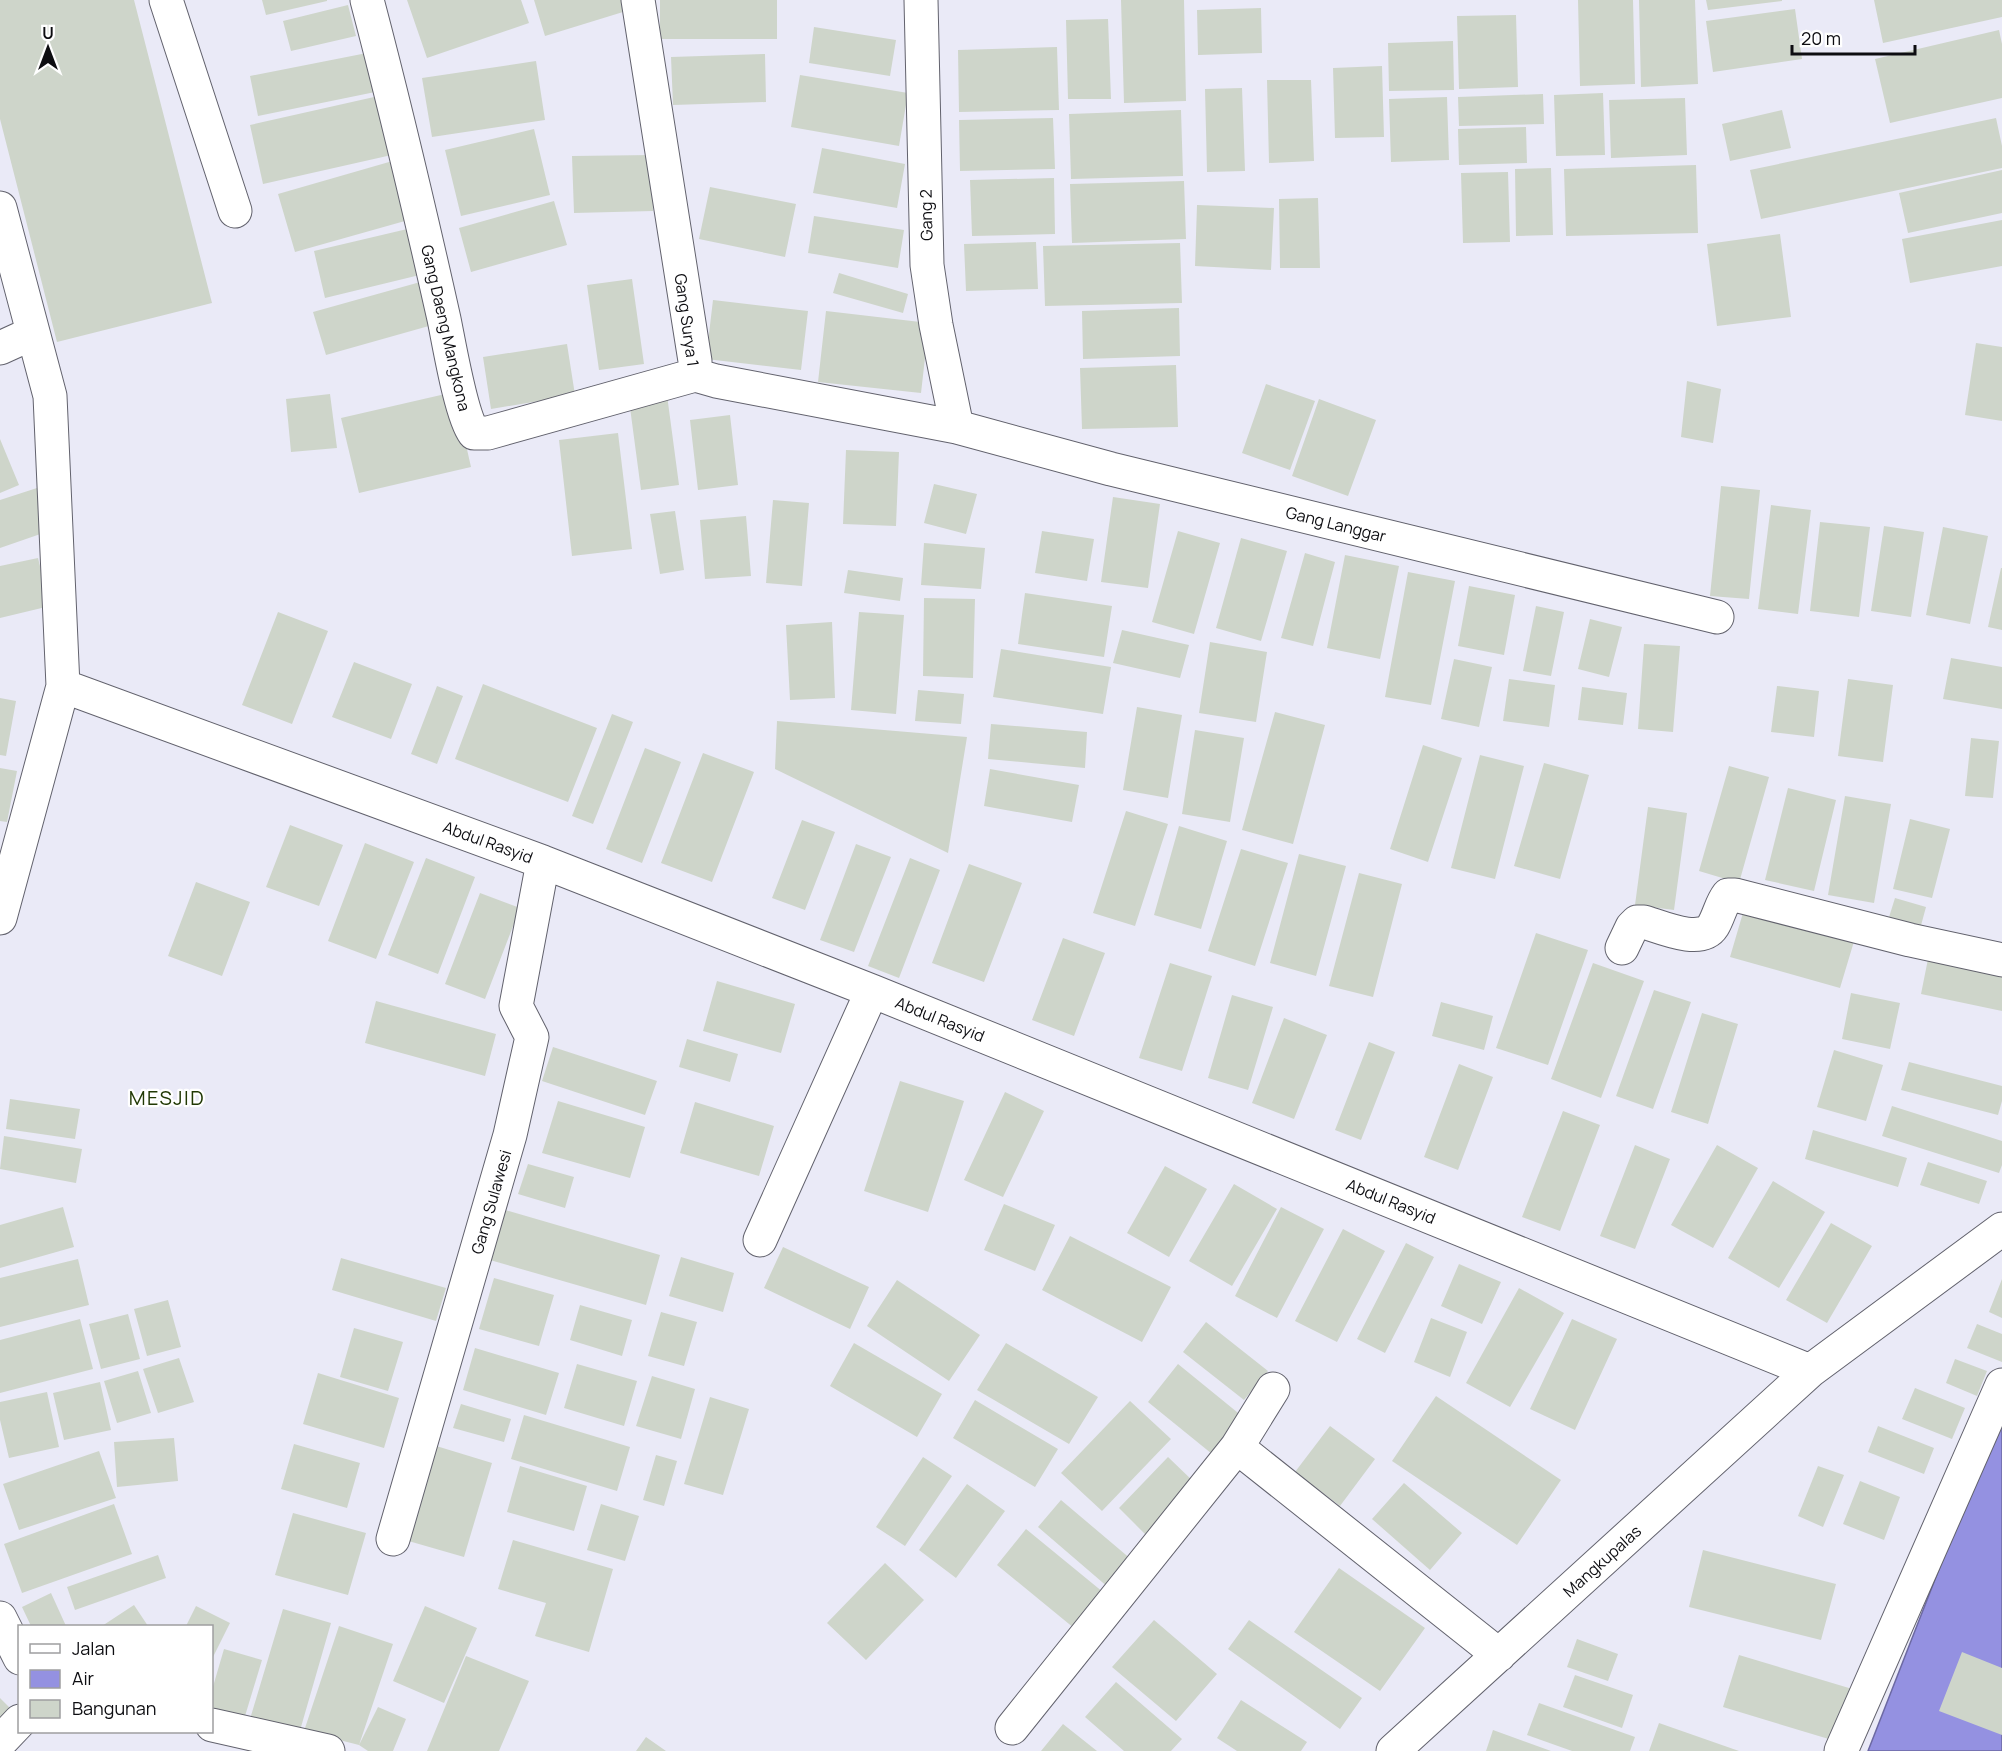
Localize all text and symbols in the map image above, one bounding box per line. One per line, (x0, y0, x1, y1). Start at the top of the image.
north arrow (18, 18, 78, 78)
scale bar (1792, 18, 1915, 56)
text: U (42, 22, 54, 44)
text: 20 m (1801, 26, 1841, 50)
street label: Gang 2 (915, 189, 937, 241)
street label: Gang Daeng Mangkona (416, 243, 476, 413)
street label: Gang Surya 1 (670, 272, 704, 368)
street label: Gang Langgar (1284, 501, 1389, 547)
street label: Abdul Rasyid (440, 816, 536, 868)
street label: Abdul Rasyid (892, 991, 988, 1047)
district label: MESJID (129, 1084, 205, 1111)
street label: Gang Sulawesi (466, 1147, 516, 1257)
street label: Abdul Rasyid (1343, 1173, 1439, 1229)
street label: Mangkupalas (1558, 1520, 1646, 1602)
legend (18, 1625, 213, 1733)
text: Jalan (72, 1636, 115, 1660)
text: Air (72, 1666, 95, 1690)
text: Bangunan (72, 1696, 156, 1720)

